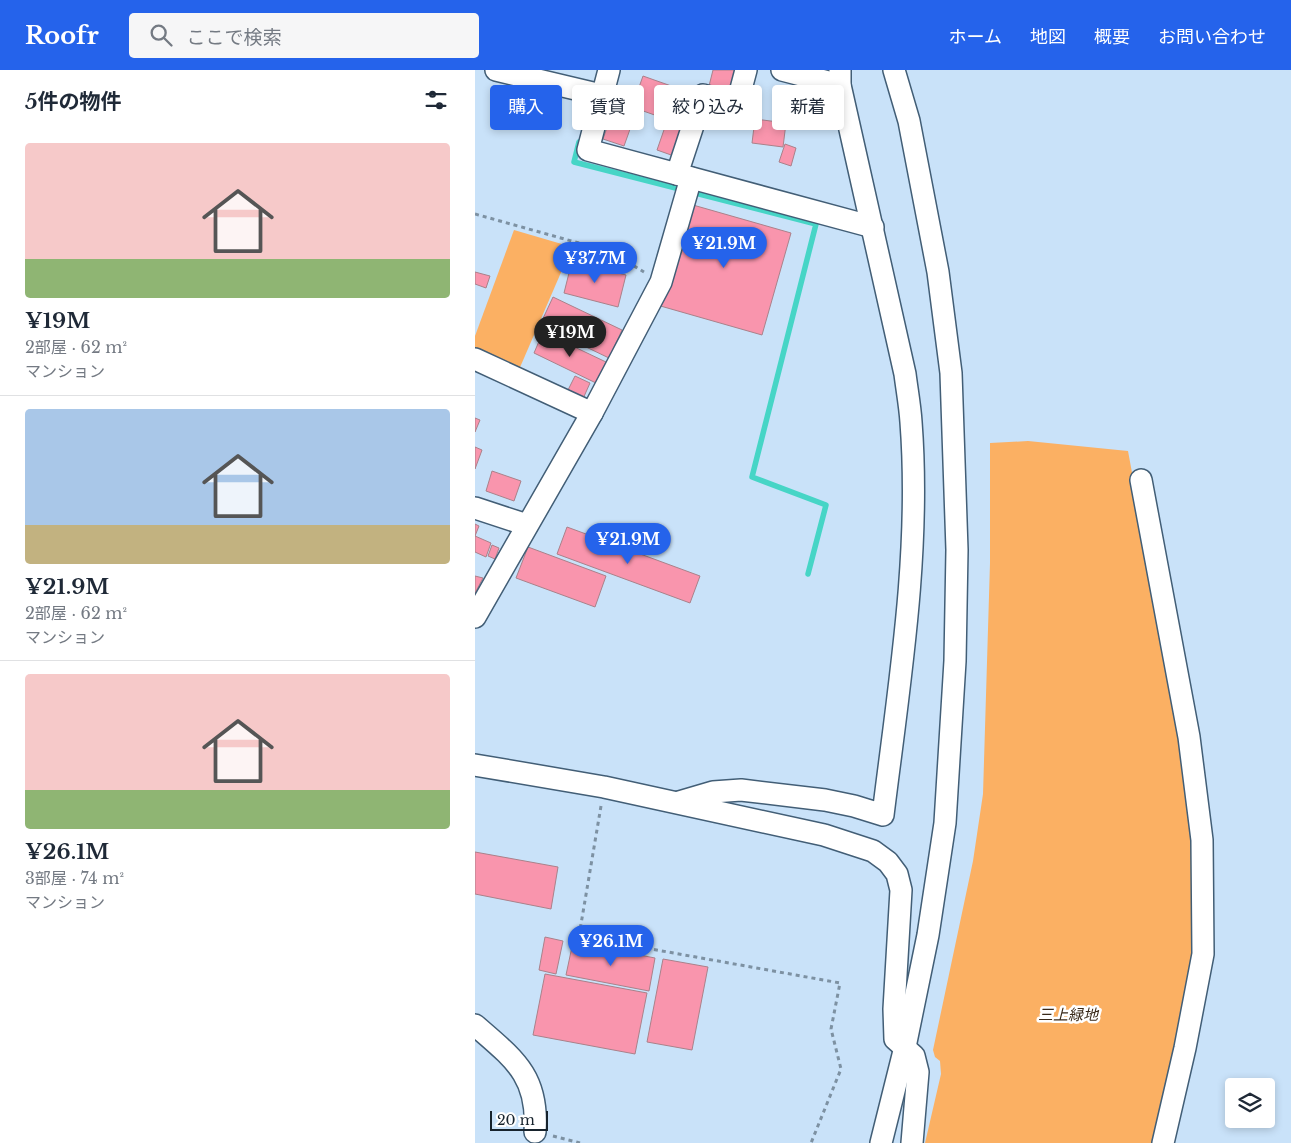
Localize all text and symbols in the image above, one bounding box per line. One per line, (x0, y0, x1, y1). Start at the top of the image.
search box (129, 13, 479, 58)
text: Roofr (25, 21, 99, 50)
icon: search (147, 21, 175, 49)
text: ここで検索 (187, 26, 282, 49)
text: ホーム (949, 26, 1002, 48)
text: 地図 (1030, 26, 1066, 48)
text: 概要 (1094, 26, 1130, 48)
text: お問い合わせ (1158, 26, 1266, 48)
chip: 購入 (490, 85, 562, 130)
chip: 賃貸 (572, 85, 644, 130)
chip: 絞り込み (654, 85, 762, 130)
chip: 新着 (772, 85, 844, 130)
icon: filters (422, 86, 450, 114)
text: 5件の物件 (25, 89, 122, 115)
icon: home (193, 176, 283, 266)
pin: ¥21.9M (683, 226, 765, 269)
text: ¥21.9M (692, 233, 756, 253)
pin: ¥37.7M (554, 242, 636, 284)
text: ¥37.7M (564, 248, 626, 268)
text: ¥19M (25, 308, 90, 334)
pin: ¥19M (540, 316, 600, 358)
text: ¥19M (545, 322, 595, 342)
text: 2部屋 · 62 m² (25, 337, 127, 357)
text: マンション (25, 361, 105, 381)
icon: home (193, 441, 283, 531)
pin: ¥21.9M (587, 522, 669, 565)
text: ¥21.9M (596, 529, 660, 549)
text: ¥21.9M (25, 574, 109, 600)
text: 2部屋 · 62 m² (25, 603, 127, 623)
text: マンション (25, 627, 105, 647)
icon: home (193, 706, 283, 796)
text: ¥26.1M (25, 839, 109, 865)
text: 3部屋 · 74 m² (25, 868, 124, 888)
text: マンション (25, 892, 105, 912)
pin: ¥26.1M (570, 924, 652, 967)
text: ¥26.1M (579, 931, 643, 951)
park label: 三上緑地 (1038, 1005, 1100, 1024)
map controls (1225, 1078, 1275, 1128)
button: layers (1225, 1078, 1275, 1128)
scale bar (490, 1108, 547, 1131)
text: 20 m (497, 1111, 535, 1129)

